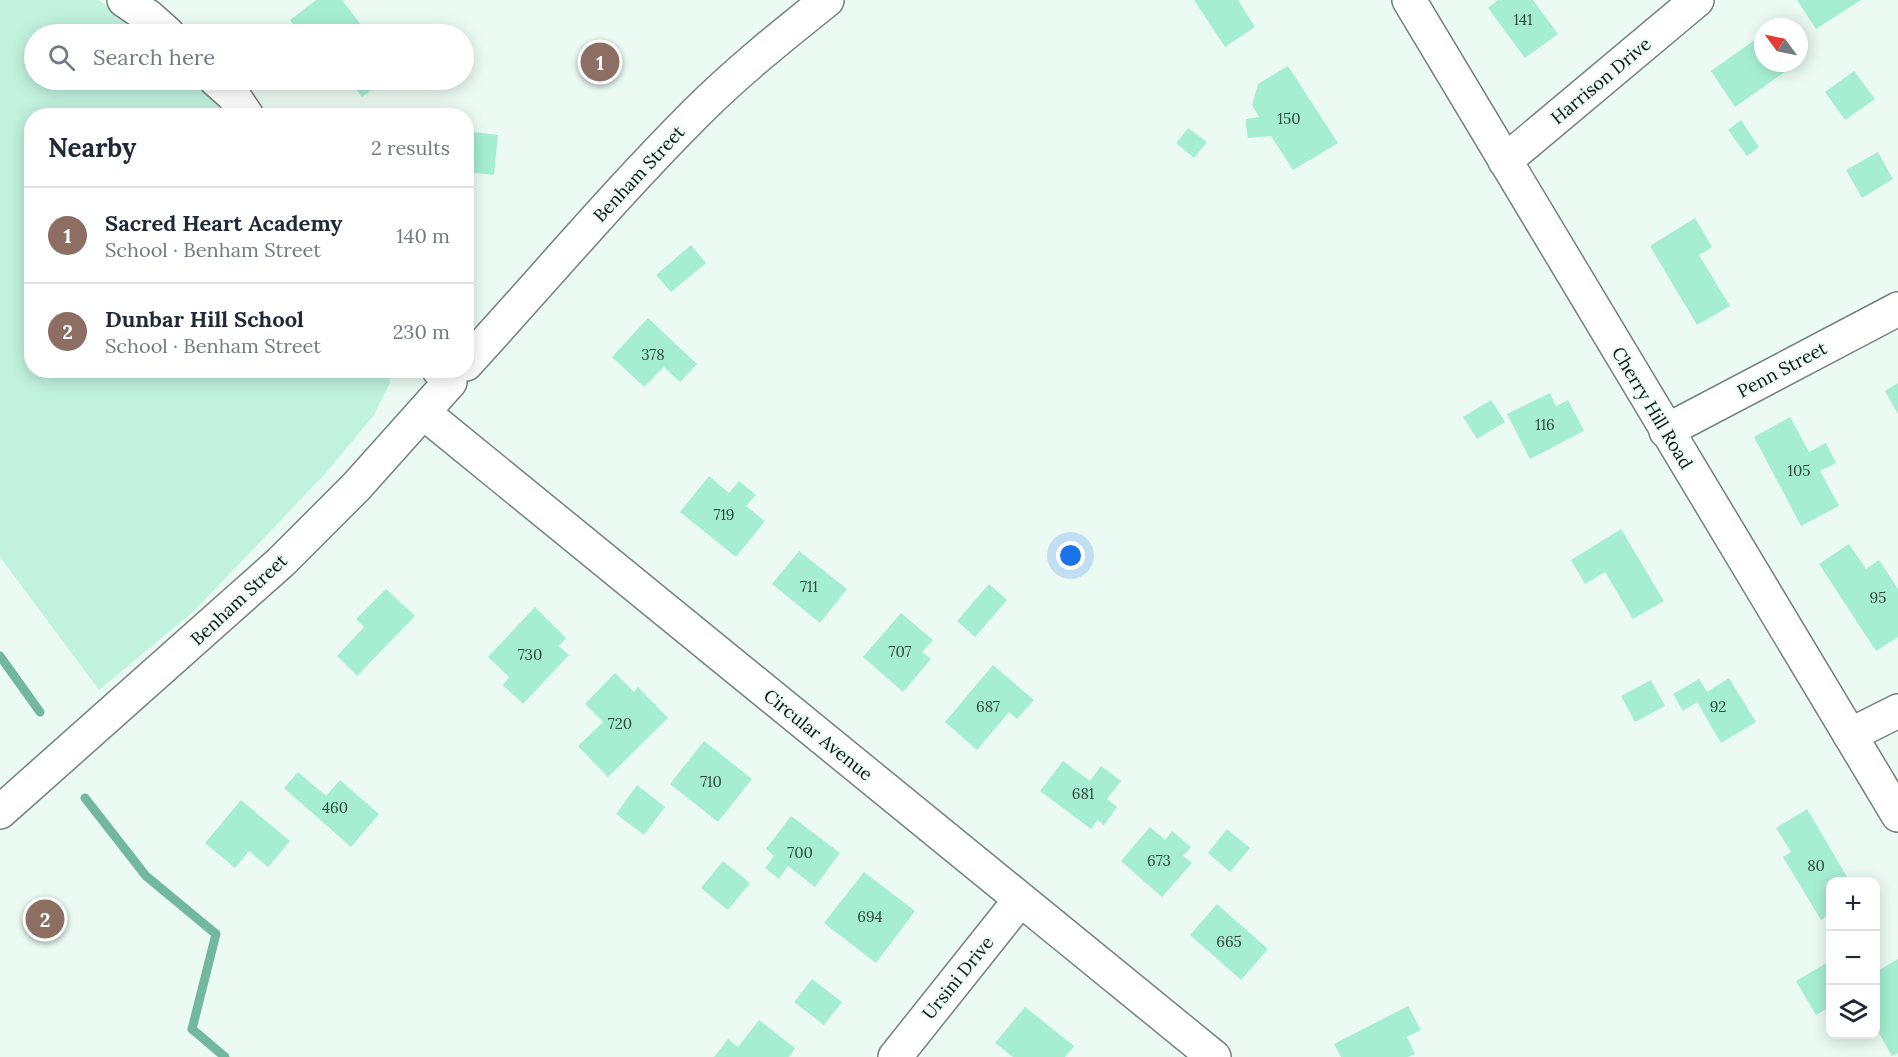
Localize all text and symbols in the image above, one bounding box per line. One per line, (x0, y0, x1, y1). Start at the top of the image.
house number: 141 (1513, 10, 1533, 29)
north arrow (1754, 18, 1808, 72)
search box (24, 24, 474, 90)
street label: Harrison Drive (1546, 32, 1656, 129)
pin: 1 (580, 40, 620, 84)
icon: search (45, 41, 78, 74)
text: Search here (93, 43, 215, 71)
house number: 150 (1278, 109, 1300, 128)
street label: Benham Street (588, 121, 689, 227)
text: Nearby (48, 131, 136, 164)
text: 2 results (371, 135, 450, 160)
text: Sacred Heart Academy (105, 209, 342, 237)
text: 1 (63, 223, 72, 248)
text: 140 m (396, 223, 450, 248)
text: School · Benham Street (105, 237, 321, 262)
text: Dunbar Hill School (105, 305, 304, 333)
text: 2 (62, 319, 73, 344)
text: 230 m (393, 319, 450, 344)
text: School · Benham Street (105, 333, 321, 358)
street label: Penn Street (1733, 336, 1830, 403)
street label: Cherry Hill Road (1607, 342, 1698, 473)
house number: 378 (641, 345, 665, 364)
house number: 116 (1535, 415, 1555, 434)
house number: 105 (1788, 461, 1810, 480)
house number: 719 (713, 505, 735, 524)
your location (1056, 541, 1085, 570)
street label: Benham Street (186, 549, 292, 650)
house number: 711 (800, 577, 818, 596)
house number: 95 (1870, 588, 1886, 607)
house number: 707 (889, 642, 911, 661)
house number: 730 (518, 645, 542, 664)
street label: Circular Avenue (759, 684, 878, 786)
house number: 687 (976, 697, 1000, 716)
house number: 92 (1710, 697, 1726, 716)
house number: 720 (608, 714, 632, 733)
house number: 710 (700, 772, 722, 791)
house number: 681 (1072, 784, 1094, 803)
house number: 460 (322, 798, 348, 817)
house number: 700 (787, 843, 813, 862)
house number: 673 (1147, 851, 1171, 870)
house number: 80 (1807, 856, 1825, 875)
map controls (1826, 877, 1880, 1039)
button: + (1826, 877, 1880, 931)
pin: 2 (26, 896, 64, 942)
house number: 694 (857, 907, 883, 926)
street label: Ursini Drive (917, 931, 998, 1024)
button: − (1826, 931, 1880, 985)
house number: 665 (1216, 932, 1242, 951)
button: layers (1826, 985, 1880, 1039)

